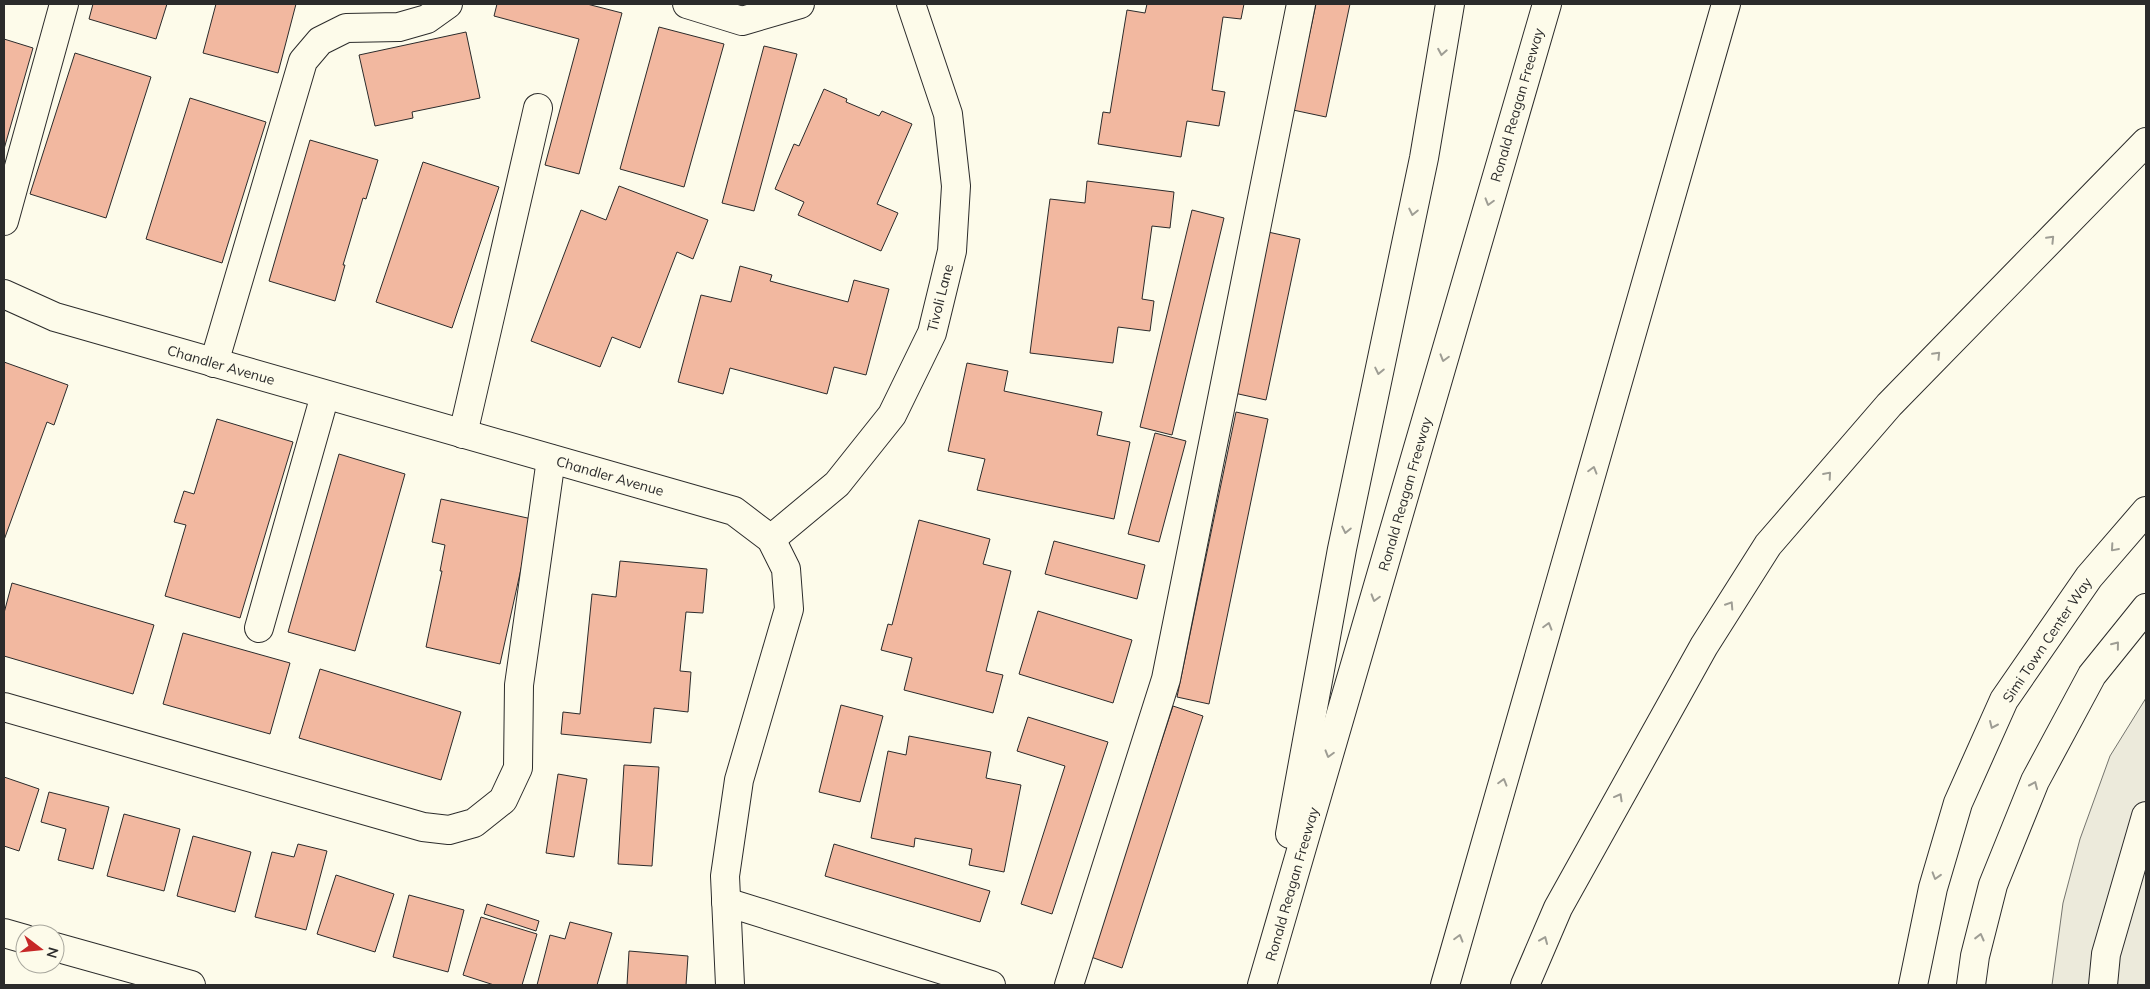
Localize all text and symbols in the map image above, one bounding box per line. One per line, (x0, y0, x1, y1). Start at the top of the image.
street label: Ronald Reagan Freeway (1486, 25, 1548, 184)
one-way arrow (1437, 47, 1447, 56)
one-way arrow (1485, 197, 1495, 205)
one-way arrow (1408, 207, 1419, 216)
one-way arrow (2045, 236, 2054, 245)
street label: Tivoli Lane (923, 262, 957, 334)
street label: Chandler Avenue (165, 341, 277, 389)
one-way arrow (1931, 352, 1940, 361)
one-way arrow (1440, 353, 1450, 362)
one-way arrow (1375, 366, 1385, 375)
street label: Ronald Reagan Freeway (1374, 414, 1436, 573)
street label: Chandler Avenue (554, 452, 666, 500)
one-way arrow (1587, 466, 1597, 474)
one-way arrow (1822, 472, 1831, 481)
one-way arrow (1341, 525, 1352, 534)
one-way arrow (2111, 542, 2120, 551)
street label: Simi Town Center Way (1998, 573, 2096, 706)
one-way arrow (1370, 593, 1380, 602)
one-way arrow (1724, 601, 1733, 610)
one-way arrow (1542, 622, 1553, 630)
one-way arrow (2111, 642, 2119, 651)
one-way arrow (1989, 720, 2000, 729)
one-way arrow (1325, 750, 1335, 758)
one-way arrow (1498, 779, 1508, 787)
one-way arrow (2028, 781, 2038, 790)
one-way arrow (1613, 793, 1623, 802)
street label: Ronald Reagan Freeway (1261, 804, 1323, 963)
one-way arrow (1932, 872, 1942, 880)
north arrow (15, 924, 65, 974)
one-way arrow (1974, 933, 1985, 942)
one-way arrow (1453, 935, 1463, 943)
one-way arrow (1537, 936, 1548, 945)
text: N (42, 945, 63, 960)

